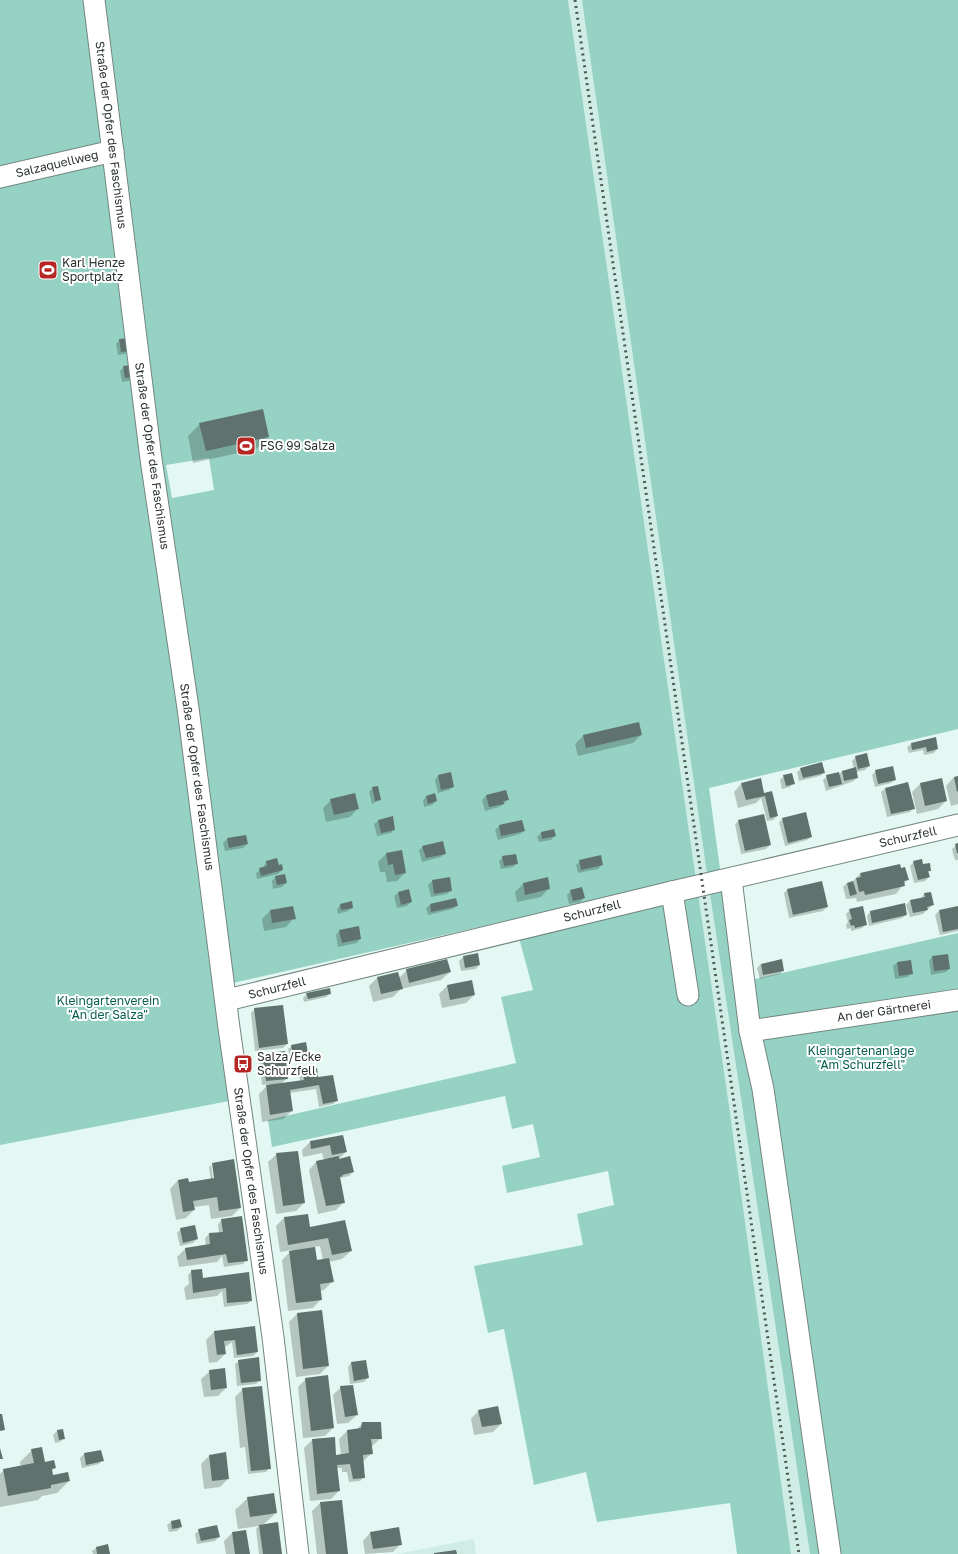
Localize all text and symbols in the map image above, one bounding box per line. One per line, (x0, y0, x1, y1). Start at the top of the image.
street label: Straße der Opfer des Faschismus (93, 40, 130, 230)
street label: Salzaquellweg (14, 147, 100, 180)
place label: Karl Henze Sportplatz (62, 255, 125, 284)
sports icon: Karl Henze Sportplatz (37, 259, 59, 281)
street label: Straße der Opfer des Faschismus (132, 361, 173, 551)
sports icon: FSG 99 Salza (235, 435, 257, 457)
place label: FSG 99 Salza (260, 438, 335, 453)
street label: Straße der Opfer des Faschismus (177, 682, 218, 872)
street label: Schurzfell (878, 823, 938, 850)
street label: Schurzfell (562, 896, 622, 925)
street label: Schurzfell (247, 973, 307, 1002)
park label: Kleingartenverein "An der Salza" (57, 993, 159, 1022)
street label: An der Gärtnerei (836, 997, 932, 1025)
park label: Kleingartenanlage "Am Schurzfell" (808, 1043, 914, 1072)
place label: Salza/Ecke Schurzfell (257, 1049, 321, 1078)
bus stop icon: Salza/Ecke Schurzfell (232, 1053, 254, 1075)
street label: Straße der Opfer des Faschismus (231, 1086, 272, 1276)

